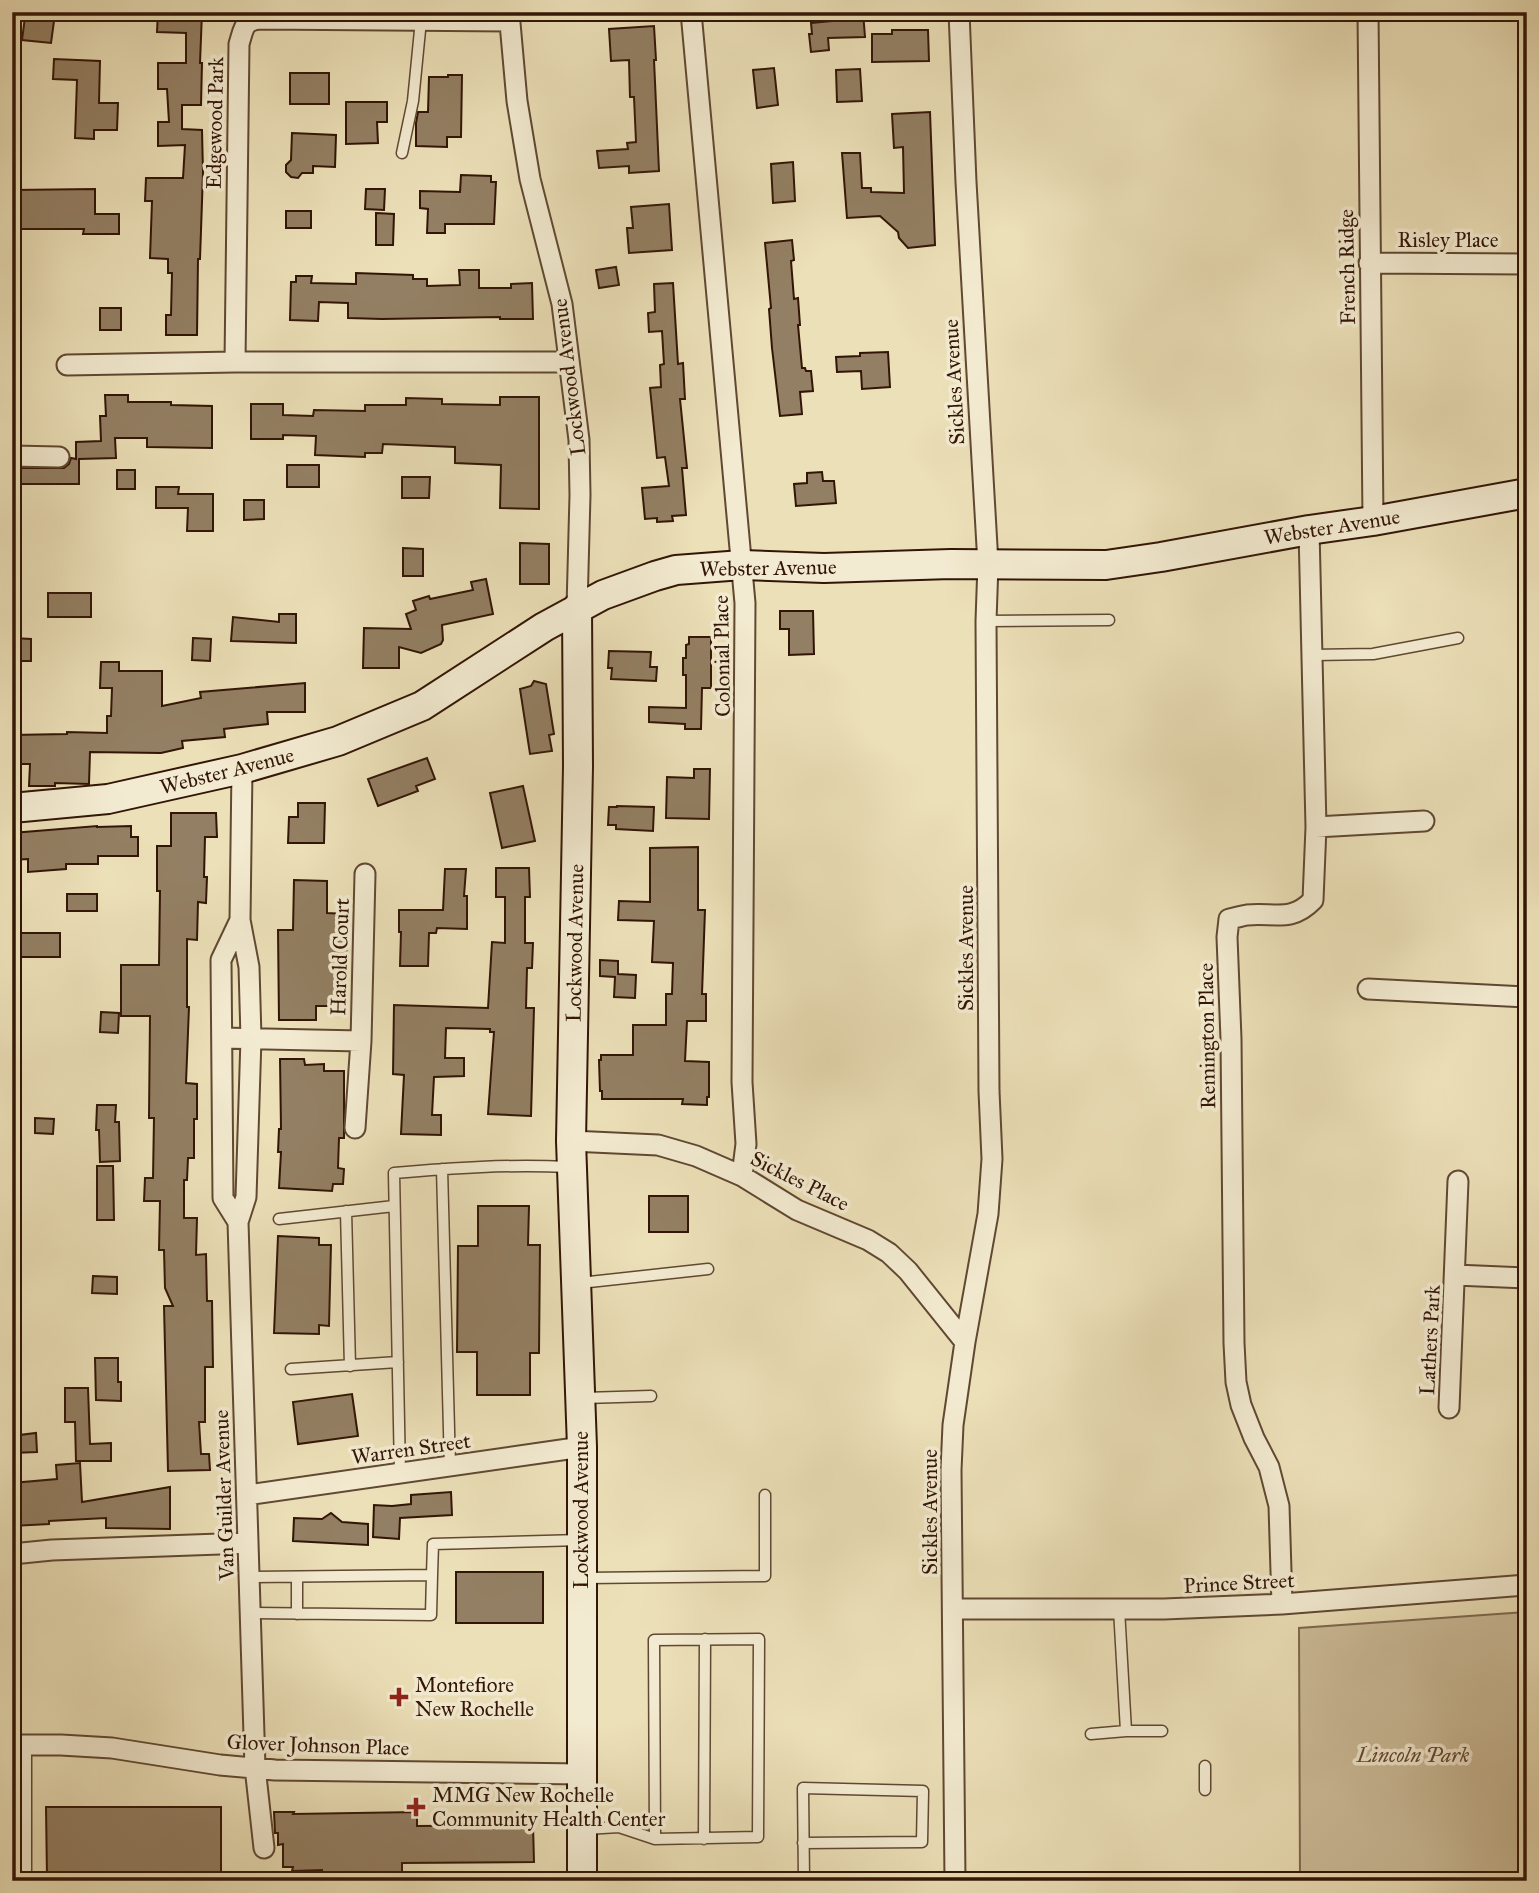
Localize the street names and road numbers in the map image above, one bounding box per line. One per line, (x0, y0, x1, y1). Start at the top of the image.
street label: Edgewood Park (201, 56, 229, 189)
street label: French Ridge (1333, 209, 1361, 325)
street label: Risley Place (1398, 227, 1499, 253)
street label: Lockwood Avenue (546, 297, 592, 457)
street label: Sickles Avenue (938, 318, 970, 446)
street label: Webster Avenue (1262, 503, 1402, 551)
street label: Webster Avenue (699, 554, 837, 582)
street label: Colonial Place (708, 595, 736, 717)
street label: Webster Avenue (157, 742, 297, 800)
street label: Lockwood Avenue (561, 863, 589, 1022)
street label: Sickles Avenue (953, 885, 979, 1011)
street label: Harold Court (325, 897, 355, 1016)
street label: Remington Place (1193, 962, 1221, 1109)
street label: Sickles Place (746, 1145, 854, 1217)
street label: Lathers Park (1414, 1284, 1446, 1396)
street label: Van Guilder Avenue (208, 1409, 240, 1582)
street label: Warren Street (350, 1428, 473, 1470)
street label: Lockwood Avenue (568, 1431, 594, 1589)
street label: Sickles Avenue (917, 1449, 943, 1575)
street label: Prince Street (1183, 1567, 1296, 1599)
street label: Glover Johnson Place (226, 1729, 410, 1761)

